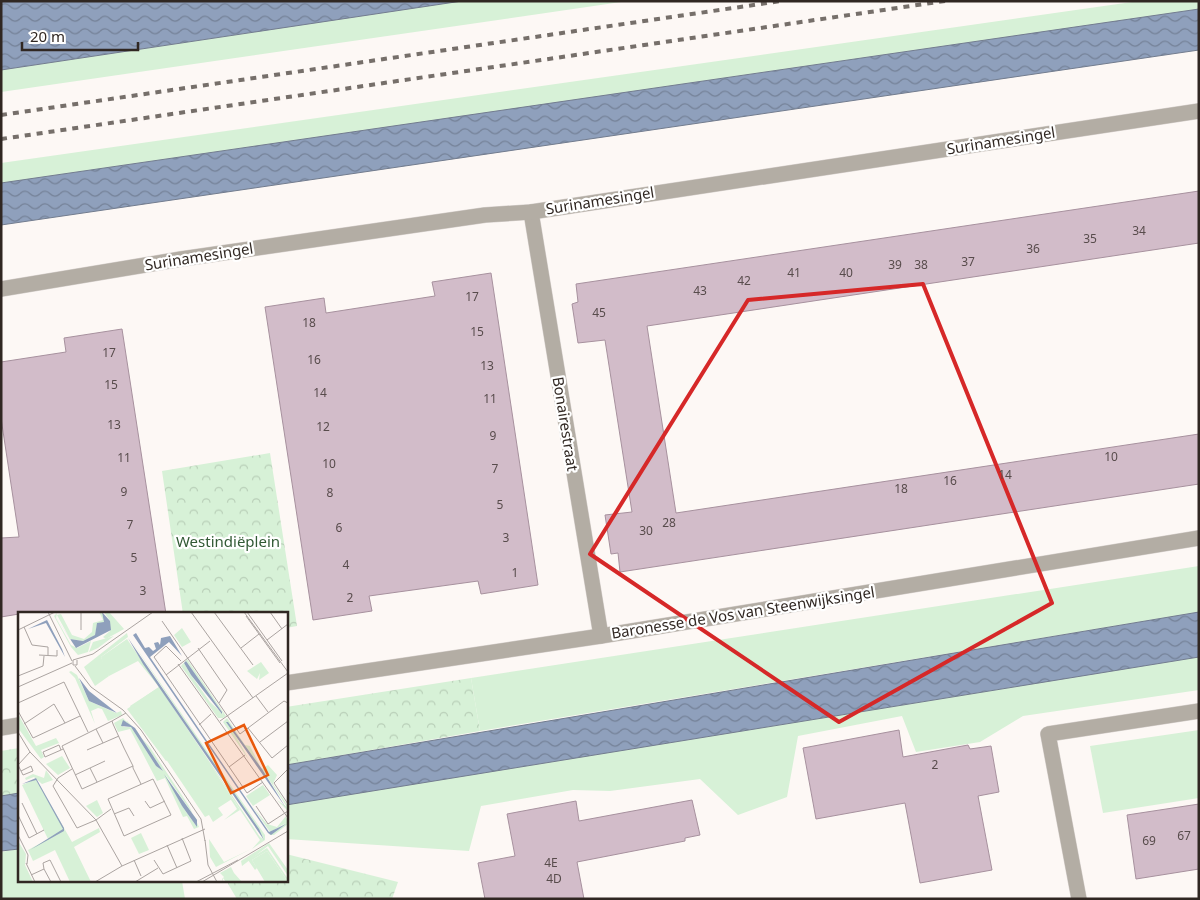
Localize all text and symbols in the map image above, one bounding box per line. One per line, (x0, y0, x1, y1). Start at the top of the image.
scale bar (22, 20, 139, 52)
text: 20 m (30, 26, 65, 46)
street label: Surinamesingel (945, 122, 1057, 158)
street label: Surinamesingel (544, 182, 656, 218)
house number: 34 (1132, 222, 1146, 239)
house number: 35 (1083, 230, 1097, 247)
street label: Surinamesingel (143, 238, 255, 274)
house number: 36 (1026, 240, 1040, 257)
house number: 37 (961, 253, 975, 270)
house number: 39 (888, 256, 902, 273)
house number: 38 (914, 256, 928, 273)
house number: 41 (787, 264, 801, 281)
house number: 40 (839, 264, 853, 281)
house number: 42 (737, 272, 751, 289)
house number: 43 (693, 282, 707, 299)
house number: 17 (465, 288, 479, 305)
house number: 45 (592, 304, 606, 321)
house number: 18 (302, 314, 316, 331)
house number: 15 (470, 323, 484, 340)
house number: 17 (102, 344, 116, 361)
house number: 16 (307, 351, 321, 368)
house number: 13 (480, 357, 494, 374)
street label: Bonairestraat (549, 375, 583, 473)
house number: 15 (104, 376, 118, 393)
house number: 14 (313, 384, 327, 401)
house number: 11 (483, 390, 497, 407)
house number: 13 (107, 416, 121, 433)
house number: 12 (316, 418, 330, 435)
house number: 9 (490, 427, 497, 444)
house number: 10 (1104, 448, 1118, 465)
house number: 11 (117, 449, 131, 466)
house number: 10 (322, 455, 336, 472)
house number: 7 (492, 460, 499, 477)
house number: 14 (998, 466, 1012, 483)
house number: 16 (943, 472, 957, 489)
house number: 18 (894, 480, 908, 497)
house number: 9 (121, 483, 128, 500)
house number: 8 (327, 484, 334, 501)
house number: 5 (497, 496, 504, 513)
house number: 28 (662, 514, 676, 531)
house number: 7 (127, 516, 134, 533)
house number: 6 (336, 519, 343, 536)
house number: 30 (639, 522, 653, 539)
house number: 3 (503, 529, 510, 546)
park label: Westindiëplein (176, 531, 280, 551)
house number: 5 (131, 549, 138, 566)
house number: 4 (343, 556, 350, 573)
house number: 1 (512, 564, 518, 581)
street label: Baronesse de Vos van Steenwijksingel (610, 581, 876, 643)
house number: 3 (140, 582, 147, 599)
house number: 2 (347, 589, 354, 606)
inset map (18, 612, 288, 882)
house number: 2 (932, 756, 939, 773)
house number: 67 (1177, 827, 1191, 844)
house number: 69 (1142, 832, 1156, 849)
house number: 4E (544, 854, 558, 871)
house number: 4D (546, 870, 562, 887)

